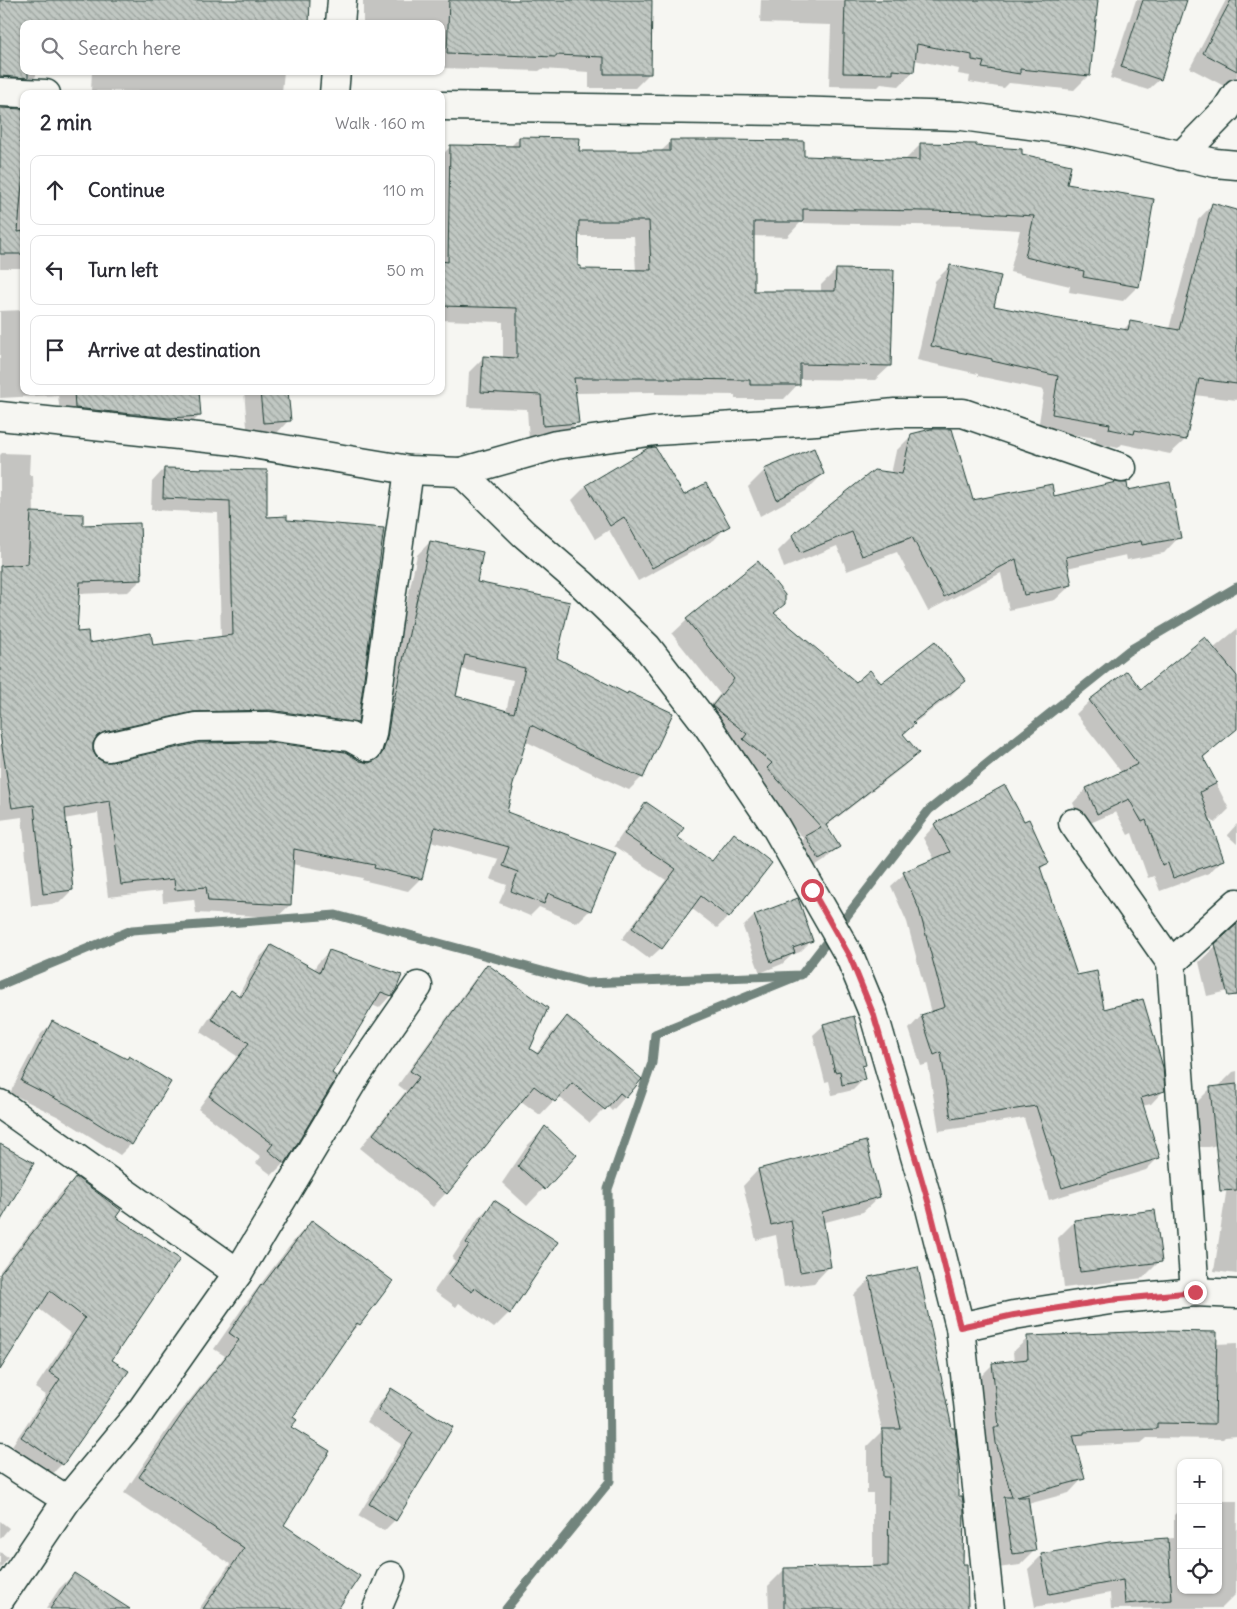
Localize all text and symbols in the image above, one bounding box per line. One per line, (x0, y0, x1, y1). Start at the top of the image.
search box (20, 20, 445, 75)
icon: search (38, 34, 66, 62)
text: Search here (78, 36, 181, 60)
text: 2 min (40, 109, 92, 136)
text: Walk · 160 m (335, 113, 425, 133)
icon: ahead (41, 176, 69, 204)
text: Continue (88, 178, 165, 202)
text: 110 m (383, 180, 424, 200)
icon: left (41, 256, 69, 284)
text: Turn left (88, 258, 158, 282)
text: 50 m (386, 260, 424, 280)
icon: arrive (41, 336, 69, 364)
text: Arrive at destination (88, 338, 261, 362)
route start (801, 879, 824, 902)
route end (1184, 1281, 1207, 1304)
map controls (1177, 1459, 1222, 1594)
button: + (1177, 1459, 1222, 1504)
button: − (1177, 1504, 1222, 1549)
button: locate (1177, 1549, 1222, 1594)

